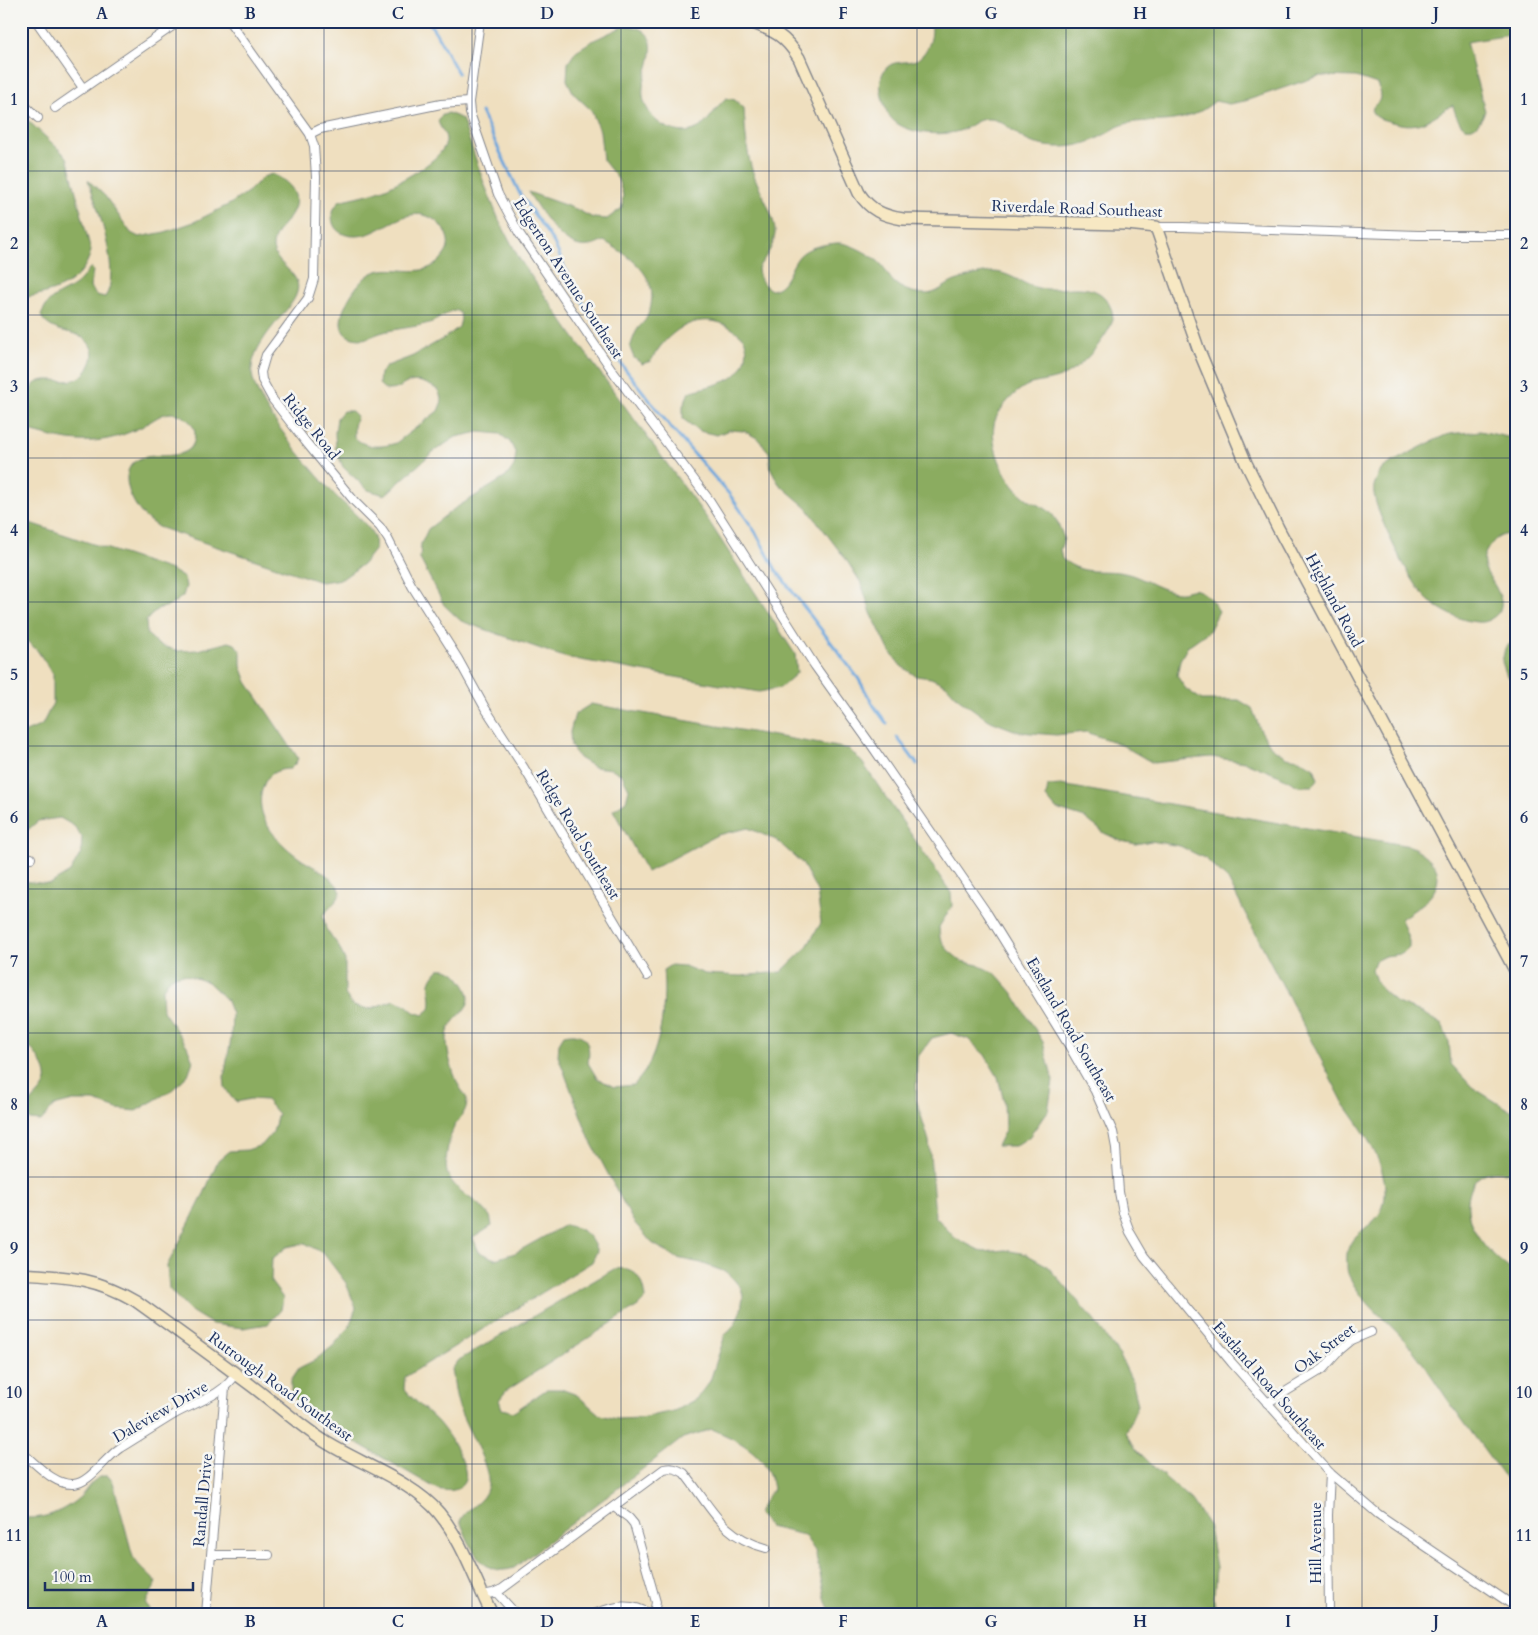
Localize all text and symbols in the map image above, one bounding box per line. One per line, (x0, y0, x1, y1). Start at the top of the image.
text: A (96, 3, 108, 25)
text: B (244, 3, 256, 25)
text: C (392, 3, 404, 25)
text: D (540, 3, 554, 25)
text: E (690, 3, 700, 25)
text: F (838, 3, 848, 25)
text: G (984, 3, 998, 25)
text: H (1133, 3, 1147, 25)
text: I (1285, 3, 1291, 25)
text: J (1431, 3, 1439, 25)
text: 1 (10, 89, 18, 111)
text: 1 (1520, 89, 1528, 111)
street label: Edgerton Avenue Southeast (508, 194, 628, 363)
street label: Riverdale Road Southeast (991, 195, 1163, 223)
text: 2 (10, 233, 18, 255)
text: 2 (1520, 233, 1528, 255)
text: 3 (10, 376, 18, 398)
text: 3 (1520, 376, 1528, 398)
street label: Ridge Road (278, 389, 345, 465)
text: 4 (10, 520, 18, 542)
text: 4 (1520, 520, 1528, 542)
street label: Highland Road (1300, 550, 1368, 652)
text: 5 (10, 664, 18, 686)
text: 5 (1520, 664, 1528, 686)
street label: Ridge Road Southeast (531, 765, 626, 904)
text: 6 (10, 807, 18, 829)
text: 6 (1520, 807, 1528, 829)
text: 7 (10, 951, 18, 973)
text: 7 (1520, 951, 1528, 973)
street label: Eastland Road Southeast (1021, 953, 1122, 1106)
text: 8 (10, 1094, 18, 1116)
text: 8 (1520, 1094, 1528, 1116)
text: 9 (10, 1238, 18, 1260)
text: 9 (1520, 1238, 1528, 1260)
street label: Eastland Road Southeast (1207, 1317, 1331, 1455)
street label: Oak Street (1289, 1318, 1360, 1379)
street label: Rutrough Road Southeast (204, 1327, 357, 1447)
street label: Daleview Drive (109, 1376, 212, 1448)
text: 10 (6, 1382, 22, 1404)
text: 10 (1516, 1382, 1532, 1404)
street label: Randall Drive (188, 1452, 218, 1548)
street label: Hill Avenue (1305, 1502, 1327, 1584)
text: 11 (6, 1525, 22, 1547)
text: 11 (1516, 1525, 1532, 1547)
scale bar (45, 1560, 192, 1592)
text: 100 m (52, 1567, 92, 1587)
text: A (96, 1611, 108, 1633)
text: B (244, 1611, 256, 1633)
text: C (392, 1611, 404, 1633)
text: D (540, 1611, 554, 1633)
text: E (690, 1611, 700, 1633)
text: F (838, 1611, 848, 1633)
text: G (984, 1611, 998, 1633)
text: H (1133, 1611, 1147, 1633)
text: I (1285, 1611, 1291, 1633)
text: J (1431, 1611, 1439, 1633)

